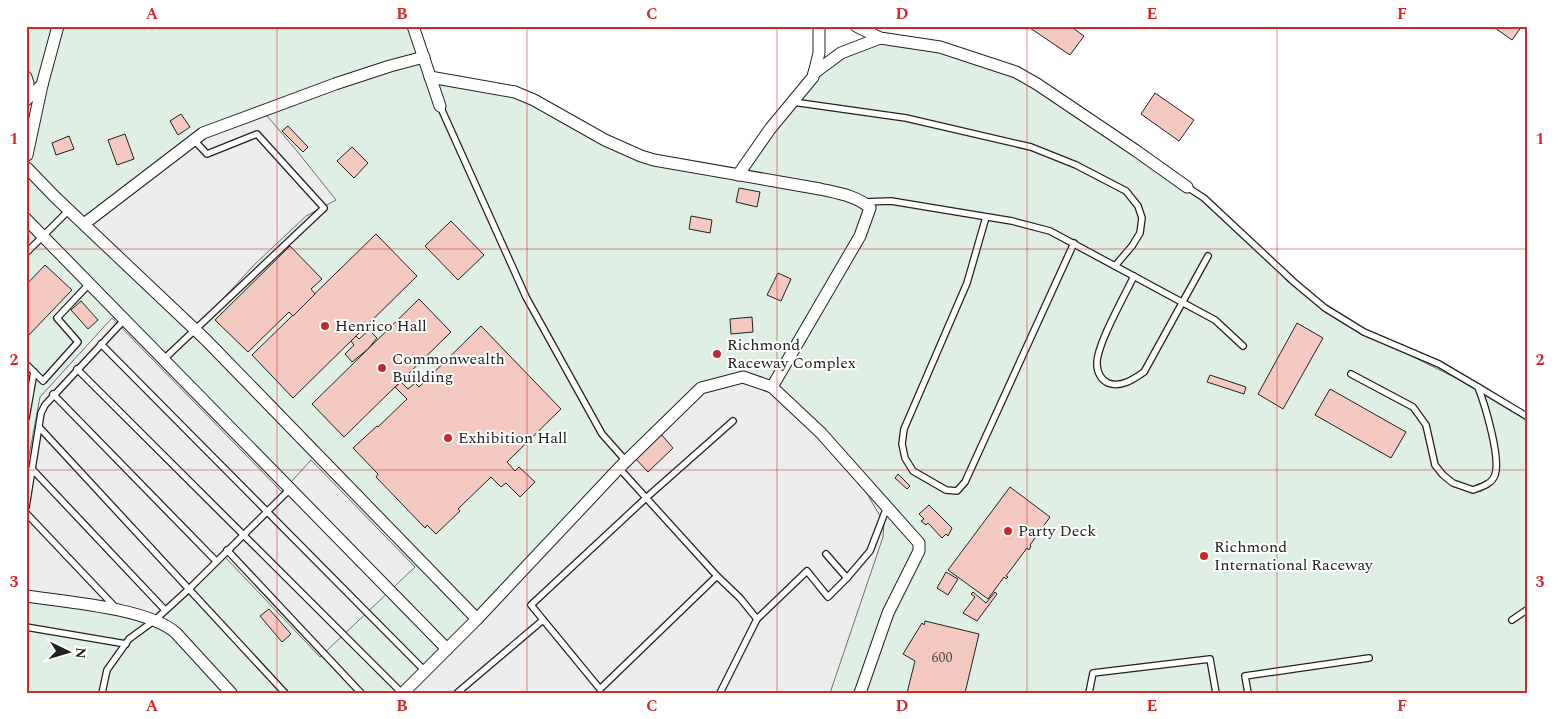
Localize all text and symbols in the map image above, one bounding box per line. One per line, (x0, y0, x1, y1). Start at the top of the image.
text: A (146, 2, 159, 26)
text: B (396, 2, 408, 26)
text: C (646, 2, 658, 26)
text: D (896, 2, 909, 26)
text: E (1147, 2, 1157, 26)
text: F (1397, 2, 1407, 26)
text: 1 (10, 127, 18, 151)
text: 1 (1536, 127, 1544, 151)
place label: Henrico Hall (335, 314, 427, 338)
marker: Henrico Hall (319, 320, 331, 332)
place label: Richmond Raceway Complex (727, 333, 856, 375)
place label: Commonwealth Building (392, 347, 505, 389)
text: 2 (10, 348, 19, 372)
marker: Richmond Raceway Complex (711, 348, 723, 360)
text: 2 (1536, 348, 1545, 372)
marker: Commonwealth Building (376, 362, 388, 374)
place label: Exhibition Hall (458, 426, 567, 450)
marker: Exhibition Hall (442, 432, 454, 444)
place label: Party Deck (1018, 519, 1096, 543)
marker: Party Deck (1002, 525, 1014, 537)
place label: Richmond International Raceway (1214, 535, 1374, 577)
marker: Richmond International Raceway (1198, 550, 1210, 562)
text: 3 (10, 570, 19, 594)
text: 3 (1536, 570, 1545, 594)
north arrow (42, 626, 92, 676)
text: N (69, 646, 91, 660)
house number: 600 (932, 647, 953, 668)
text: A (146, 694, 159, 718)
text: B (396, 694, 408, 718)
text: C (646, 694, 658, 718)
text: D (896, 694, 909, 718)
text: E (1147, 694, 1157, 718)
text: F (1397, 694, 1407, 718)

